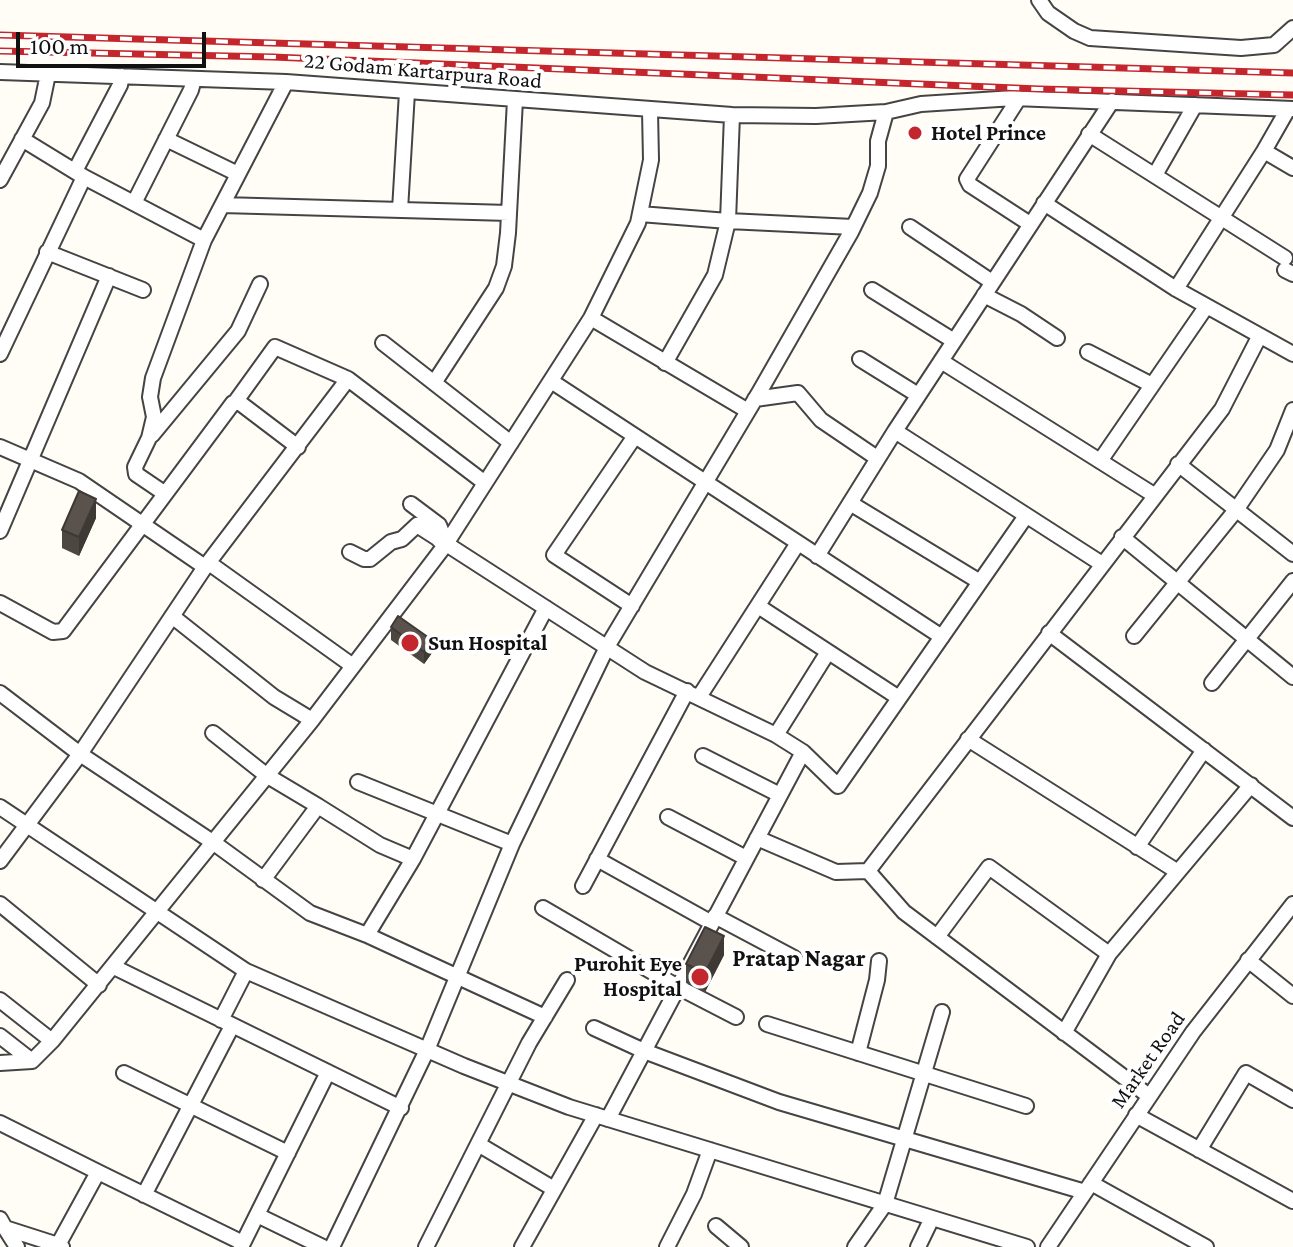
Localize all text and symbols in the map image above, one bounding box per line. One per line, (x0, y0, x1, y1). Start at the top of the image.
scale bar (20, 16, 210, 66)
text: 100 m (30, 32, 89, 59)
street label: 22 Godam Kartarpura Road (303, 47, 543, 95)
place label: Hotel Prince (931, 120, 1046, 146)
marker: Hotel Prince (906, 124, 924, 142)
place label: Sun Hospital (428, 630, 547, 656)
marker: Sun Hospital (399, 632, 421, 654)
district label: Pratap Nagar (732, 945, 866, 973)
place label: Purohit Eye Hospital (574, 951, 682, 1002)
marker: Purohit Eye Hospital (689, 966, 711, 988)
street label: Market Road (1105, 1006, 1191, 1114)

